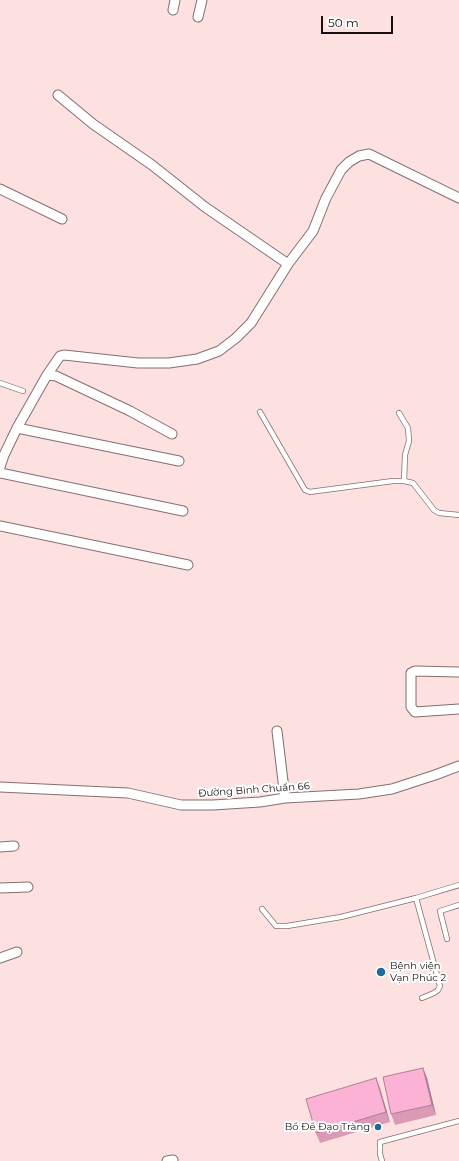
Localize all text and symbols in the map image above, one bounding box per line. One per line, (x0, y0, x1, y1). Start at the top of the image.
scale bar (323, 8, 395, 34)
text: 50 m (328, 15, 359, 30)
street label: Đường Bình Chuẩn 66 (198, 780, 310, 800)
place label: Bệnh viện Vạn Phúc 2 (390, 960, 446, 984)
marker: Bệnh viện Vạn Phúc 2 (375, 966, 387, 978)
place label: Bồ Đề Đạo Tràng (285, 1121, 370, 1133)
marker: Bồ Đề Đạo Tràng (373, 1122, 383, 1132)

